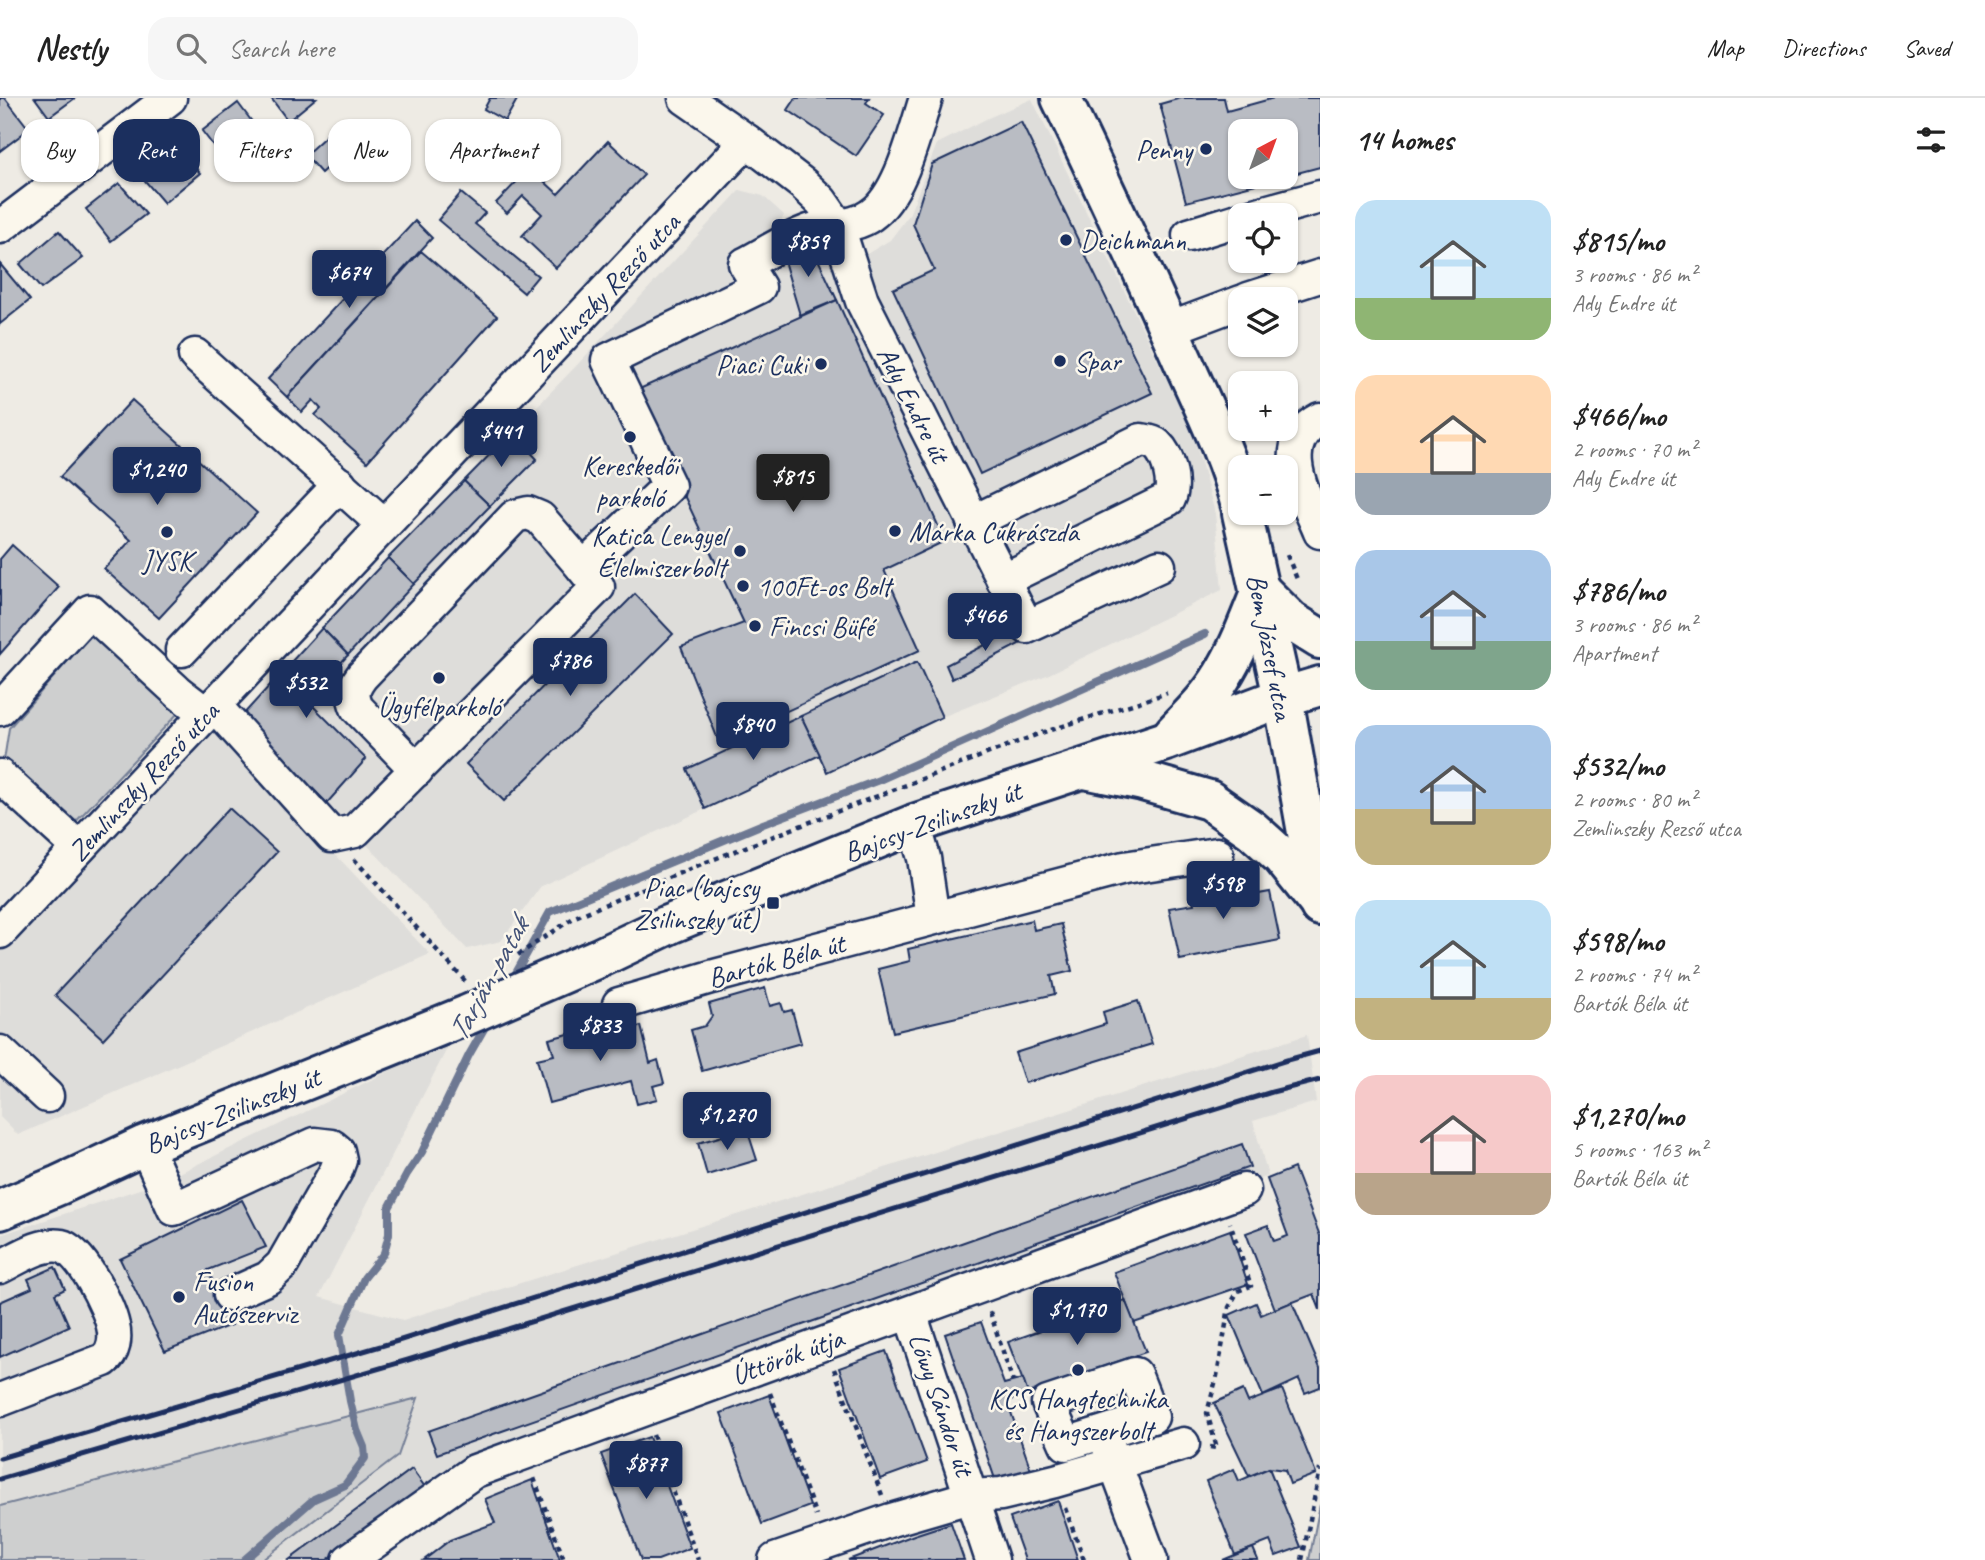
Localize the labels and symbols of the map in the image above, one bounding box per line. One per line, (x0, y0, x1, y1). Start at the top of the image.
north arrow (1228, 119, 1298, 189)
place label: Penny (1136, 132, 1194, 167)
marker: Penny (1198, 141, 1214, 157)
street label: Zemlinszky Rezső utca (522, 204, 688, 379)
pin: $859 (767, 220, 849, 279)
place label: Deichmann (1080, 223, 1186, 258)
marker: Deichmann (1058, 232, 1074, 248)
pin: $674 (308, 250, 390, 310)
street label: Ady Endre út (869, 340, 959, 471)
place label: Spar (1074, 344, 1122, 379)
place label: Piaci Cuki (716, 347, 811, 382)
marker: Spar (1052, 353, 1068, 369)
marker: Piaci Cuki (813, 356, 829, 372)
pin: $441 (460, 410, 542, 469)
marker: Kereskedői parkoló (622, 429, 638, 445)
pin: $1,240 (100, 448, 214, 507)
place label: Kereskedői parkoló (582, 448, 682, 515)
pin: $815 (752, 454, 834, 514)
place label: Márka Cukrászda (909, 514, 1080, 549)
place label: Katica Lengyel Élelmiszerbolt (591, 518, 731, 585)
marker: Márka Cukrászda (887, 523, 903, 539)
marker: JYSK (159, 524, 175, 540)
place label: JYSK (140, 543, 198, 578)
marker: Katica Lengyel Élelmiszerbolt (732, 543, 748, 559)
place label: 100Ft-os Bolt (757, 569, 895, 604)
street label: Bem József utca (1239, 571, 1302, 725)
marker: 100Ft-os Bolt (735, 578, 751, 594)
pin: $466 (944, 594, 1026, 653)
place label: Fincsi Büfé (769, 609, 877, 644)
marker: Fincsi Büfé (747, 618, 763, 634)
pin: $786 (529, 638, 611, 698)
pin: $532 (265, 660, 347, 720)
marker: Ügyfélparkoló (431, 670, 447, 686)
place label: Ügyfélparkoló (378, 689, 504, 724)
street label: Zemlinszky Rezső utca (61, 693, 227, 868)
pin: $840 (712, 702, 794, 762)
street label: Bajcsy-Zsilinszky út (839, 772, 1028, 870)
pin: $598 (1182, 862, 1264, 921)
place label: Piac (bajcsy Zsilinszky út) (634, 870, 761, 937)
marker: Piac (bajcsy Zsilinszky út) (765, 895, 781, 911)
water label: Tarján-patak (439, 906, 540, 1047)
street label: Bartók Béla út (704, 925, 851, 996)
pin: $833 (559, 1004, 641, 1063)
street label: Bajcsy-Zsilinszky út (139, 1058, 328, 1162)
pin: $1,270 (670, 1093, 784, 1152)
place label: Fusion Autószerviz (193, 1264, 299, 1331)
pin: $1,170 (1020, 1288, 1134, 1347)
marker: Fusion Autószerviz (171, 1289, 187, 1305)
street label: Úttörők útja (726, 1320, 850, 1393)
street label: Lőwy Sándor út (901, 1328, 983, 1483)
marker: KCS Hangtechnika és Hangszerbolt (1070, 1362, 1086, 1378)
place label: KCS Hangtechnika és Hangszerbolt (989, 1381, 1169, 1448)
pin: $877 (605, 1442, 687, 1501)

